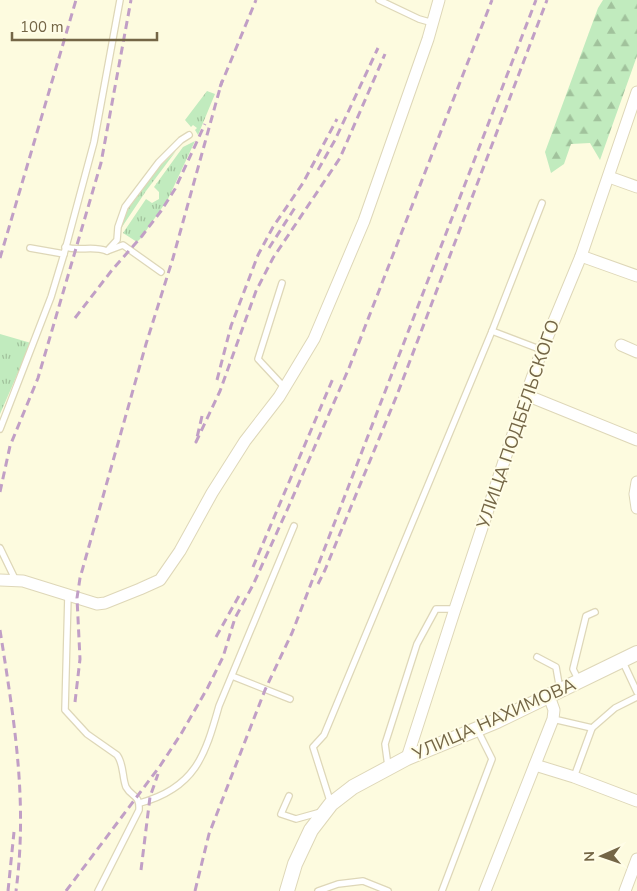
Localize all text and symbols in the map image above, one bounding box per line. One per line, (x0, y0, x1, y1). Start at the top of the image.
scale bar (12, 10, 158, 42)
text: 100 m (20, 17, 64, 37)
street label: УЛИЦА ПОДБЕЛЬСКОГО (471, 316, 565, 533)
street label: УЛИЦА НАХИМОВА (408, 672, 579, 766)
north arrow (577, 831, 627, 881)
text: N (580, 851, 599, 862)

